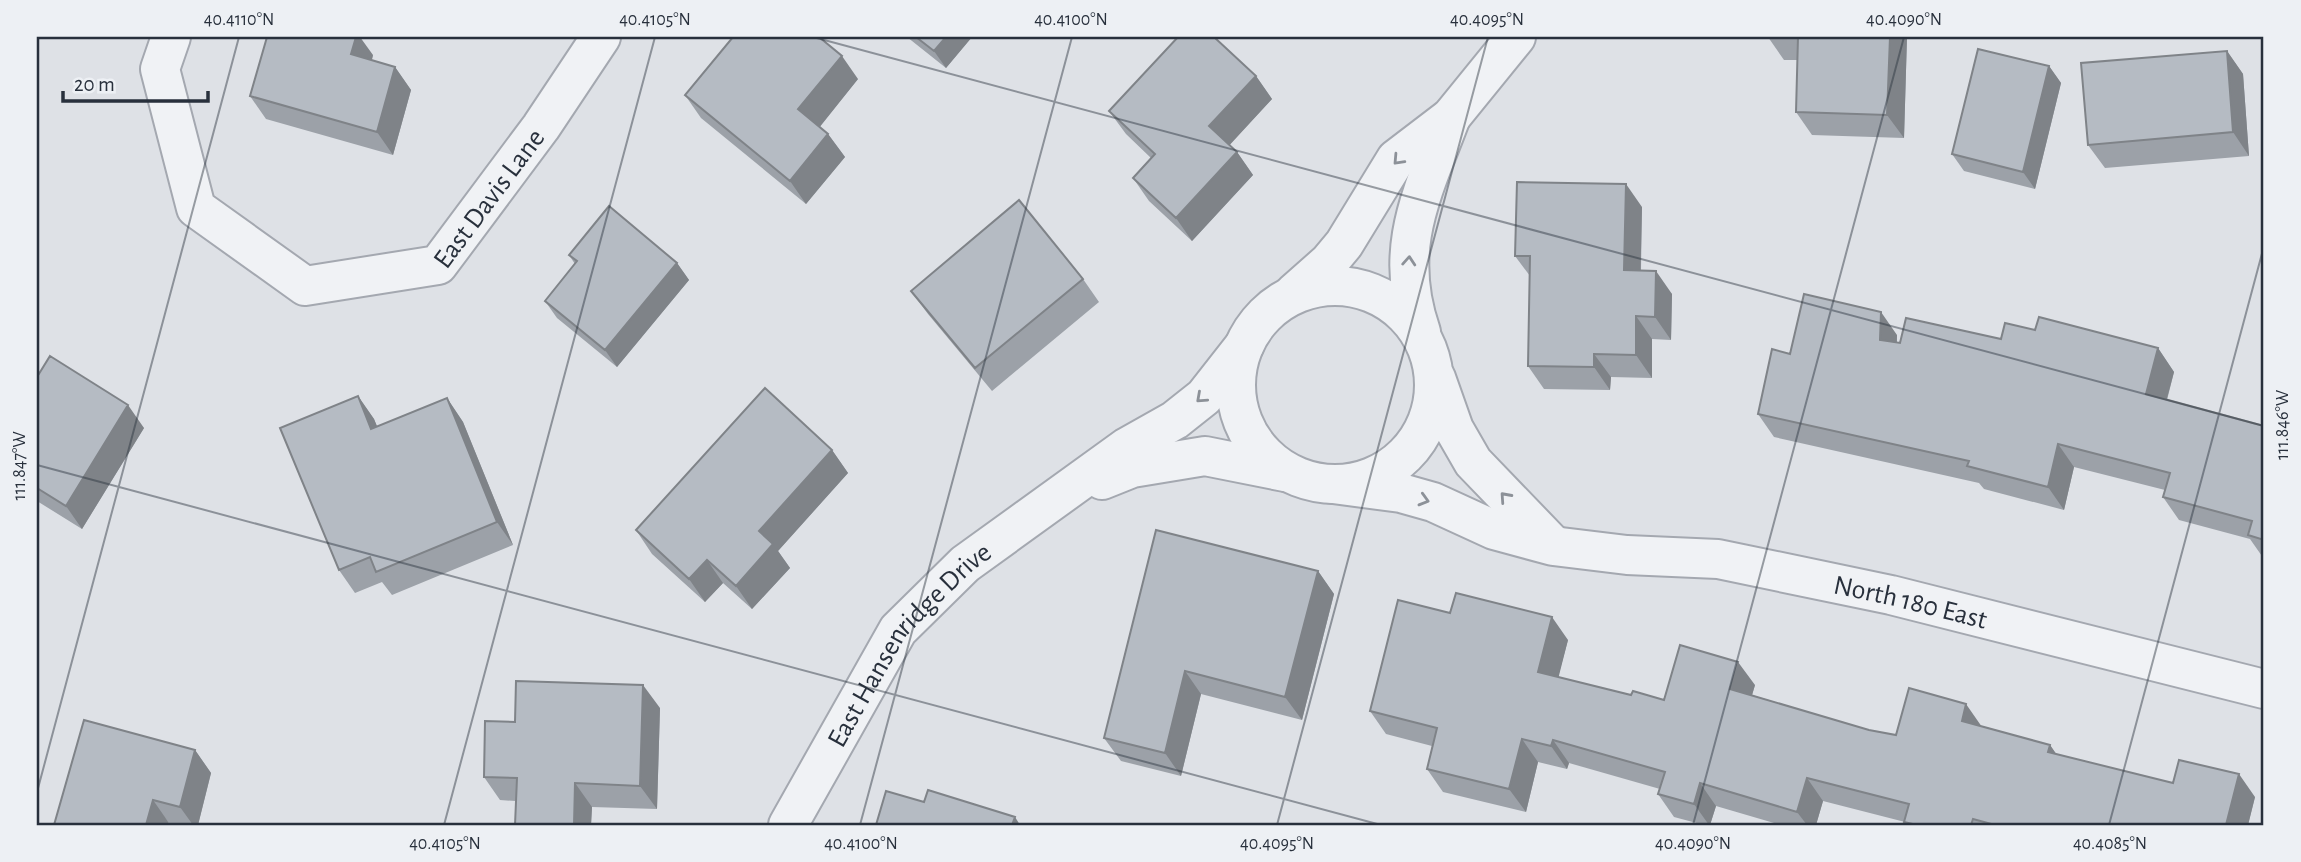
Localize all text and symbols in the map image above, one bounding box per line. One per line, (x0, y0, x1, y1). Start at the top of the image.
text: 40.4110°N (204, 11, 274, 29)
text: 40.4105°N (619, 11, 691, 29)
text: 40.4100°N (1034, 11, 1108, 29)
text: 40.4095°N (1450, 11, 1524, 29)
text: 40.4090°N (1866, 11, 1942, 29)
scale bar (63, 60, 208, 104)
text: 20 m (74, 74, 115, 95)
street label: East Davis Lane (429, 124, 551, 274)
one-way arrow (1394, 152, 1406, 165)
one-way arrow (1401, 255, 1416, 266)
one-way arrow (1196, 390, 1209, 402)
text: 111.846°W (2274, 390, 2292, 460)
text: 111.847°W (11, 432, 29, 501)
one-way arrow (1418, 491, 1430, 506)
one-way arrow (1501, 492, 1513, 505)
street label: East Hansenridge Drive (823, 538, 997, 752)
street label: North 180 East (1831, 571, 1990, 635)
text: 40.4105°N (409, 835, 481, 853)
text: 40.4100°N (824, 835, 898, 853)
text: 40.4095°N (1240, 835, 1314, 853)
text: 40.4090°N (1655, 835, 1731, 853)
text: 40.4085°N (2073, 835, 2147, 853)

